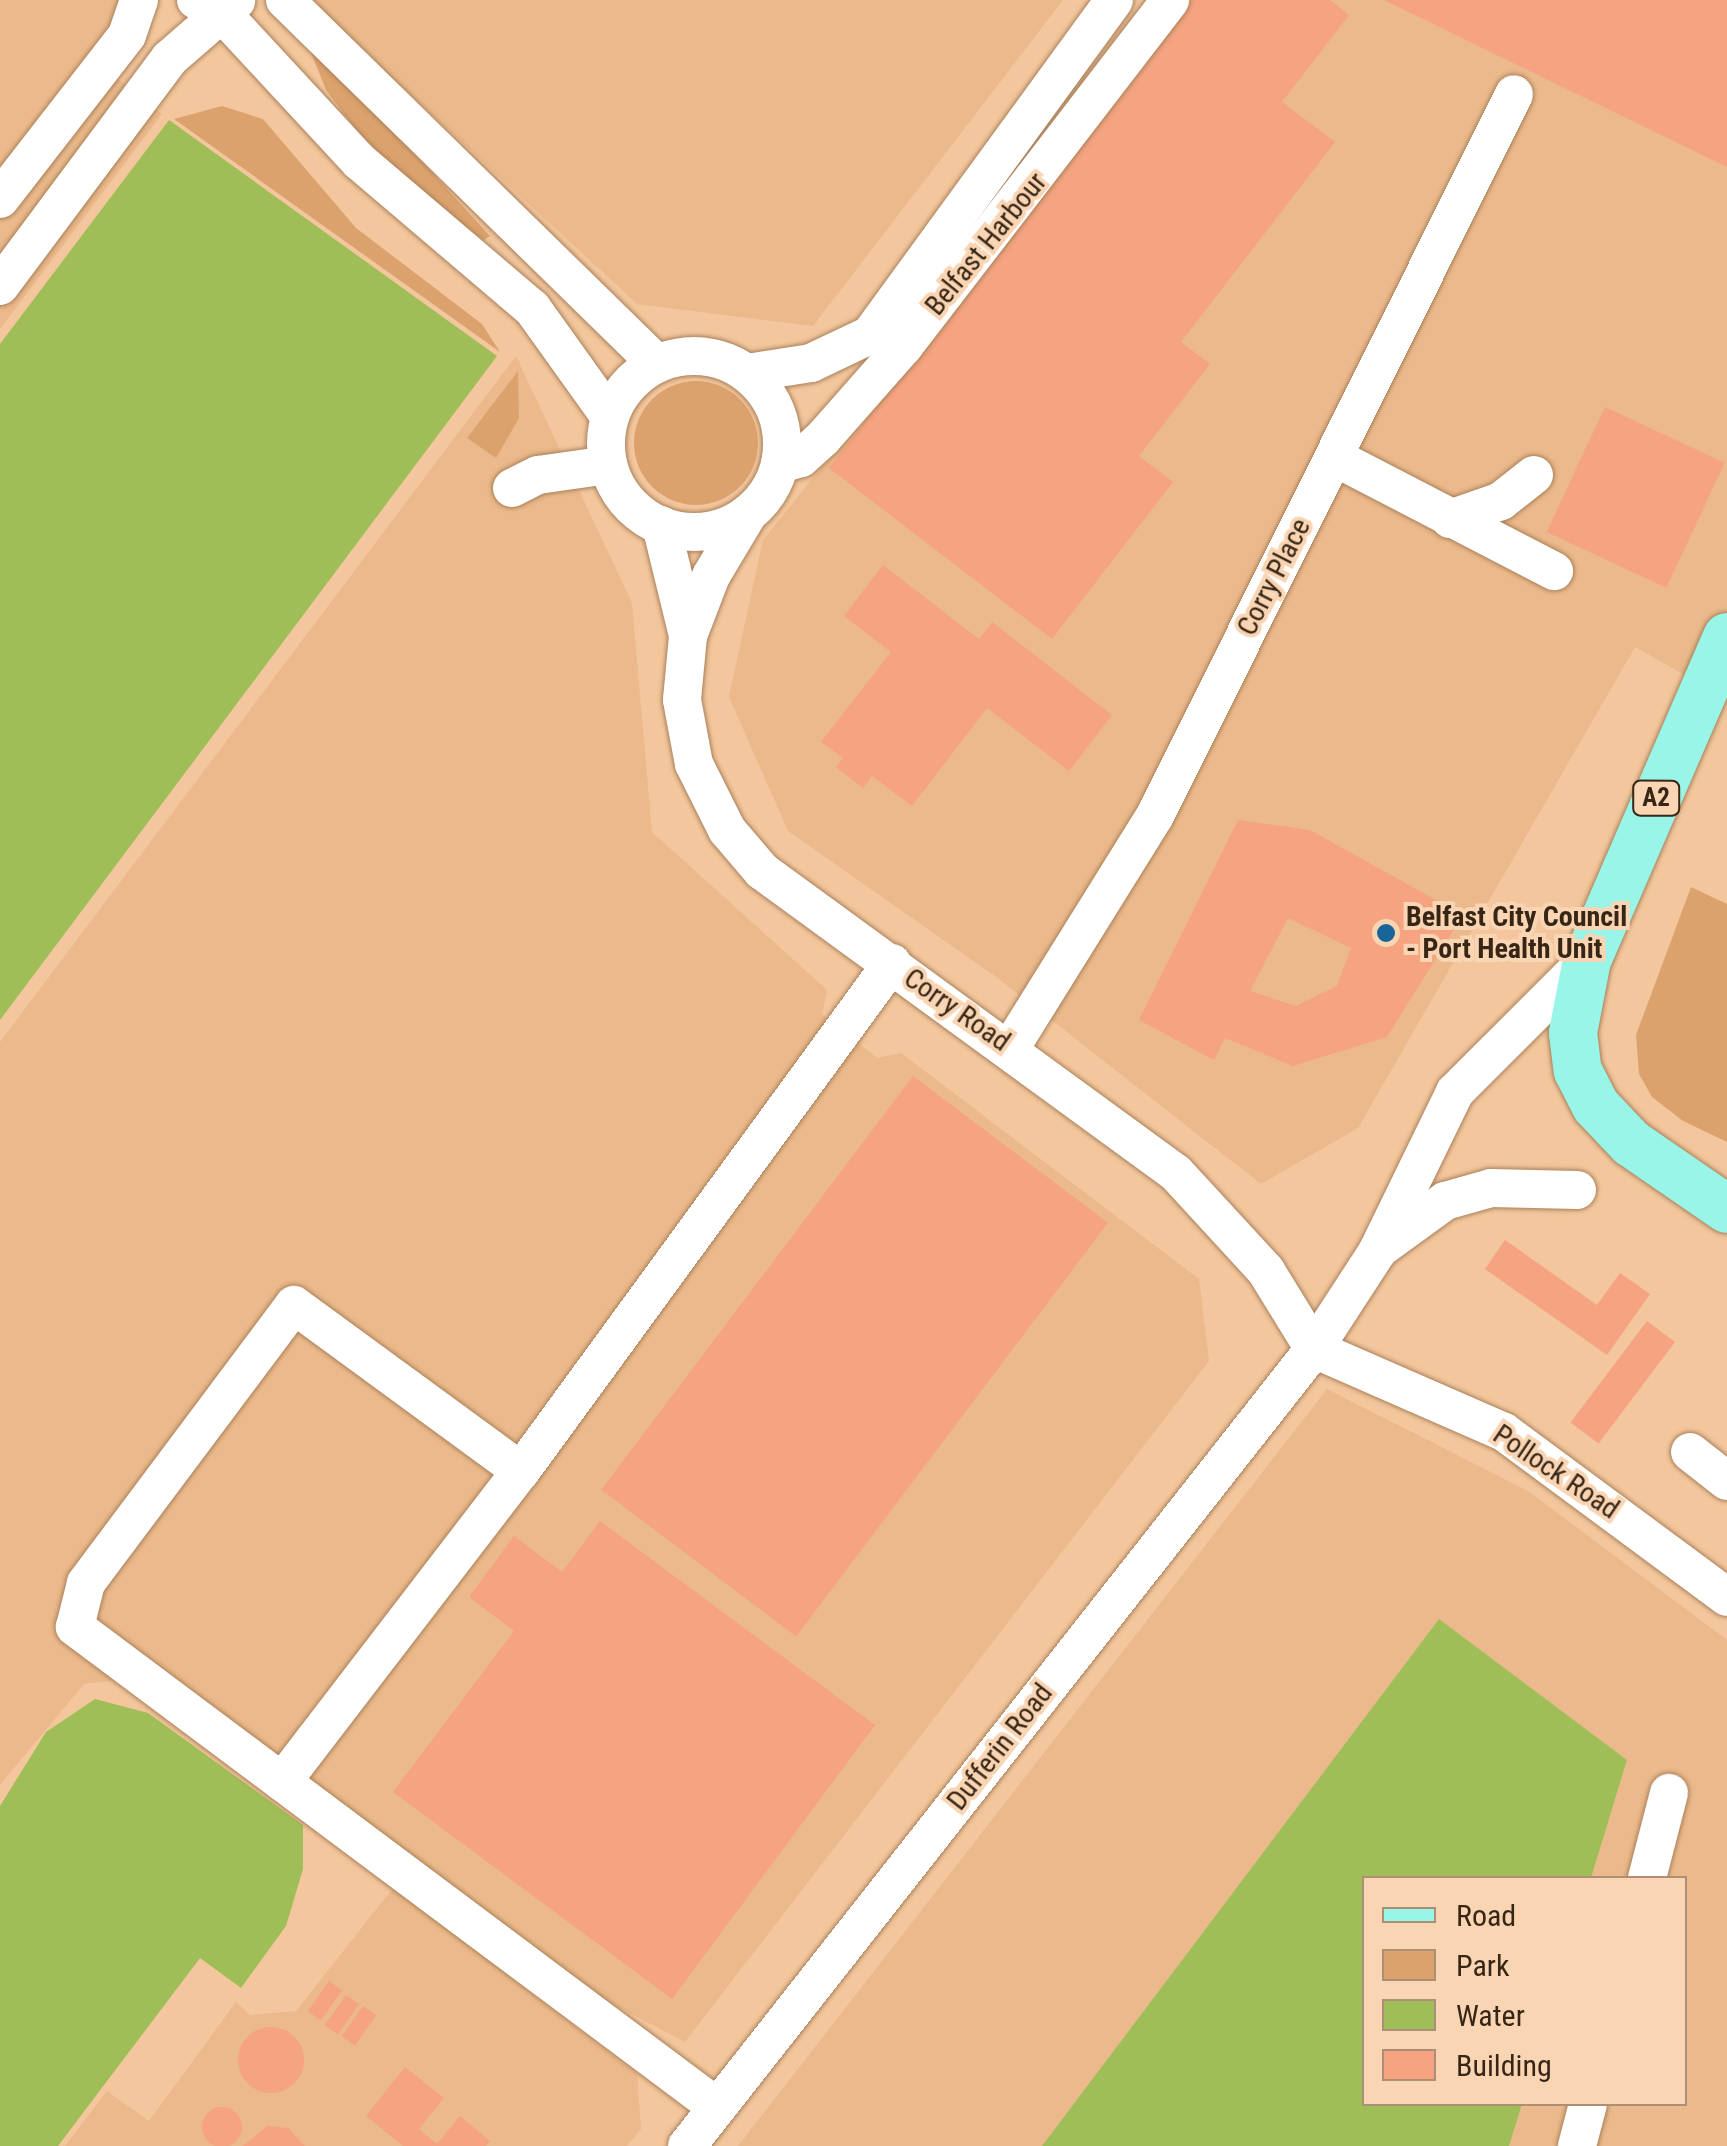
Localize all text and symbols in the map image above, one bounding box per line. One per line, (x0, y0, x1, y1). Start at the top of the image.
street label: Belfast Harbour (918, 166, 1054, 322)
street label: Corry Place (1230, 513, 1318, 641)
road number: A2 (1631, 778, 1681, 818)
place label: Belfast City Council - Port Health Unit (1406, 900, 1627, 966)
marker: Belfast City Council - Port Health Unit (1375, 922, 1397, 944)
street label: Corry Road (898, 961, 1016, 1059)
street label: Pollock Road (1487, 1418, 1625, 1526)
street label: Dufferin Road (940, 1677, 1060, 1817)
legend (1362, 1876, 1687, 2106)
text: Road (1456, 1898, 1516, 1933)
text: Park (1456, 1948, 1510, 1983)
text: Water (1456, 1998, 1525, 2033)
text: Building (1456, 2048, 1552, 2083)

